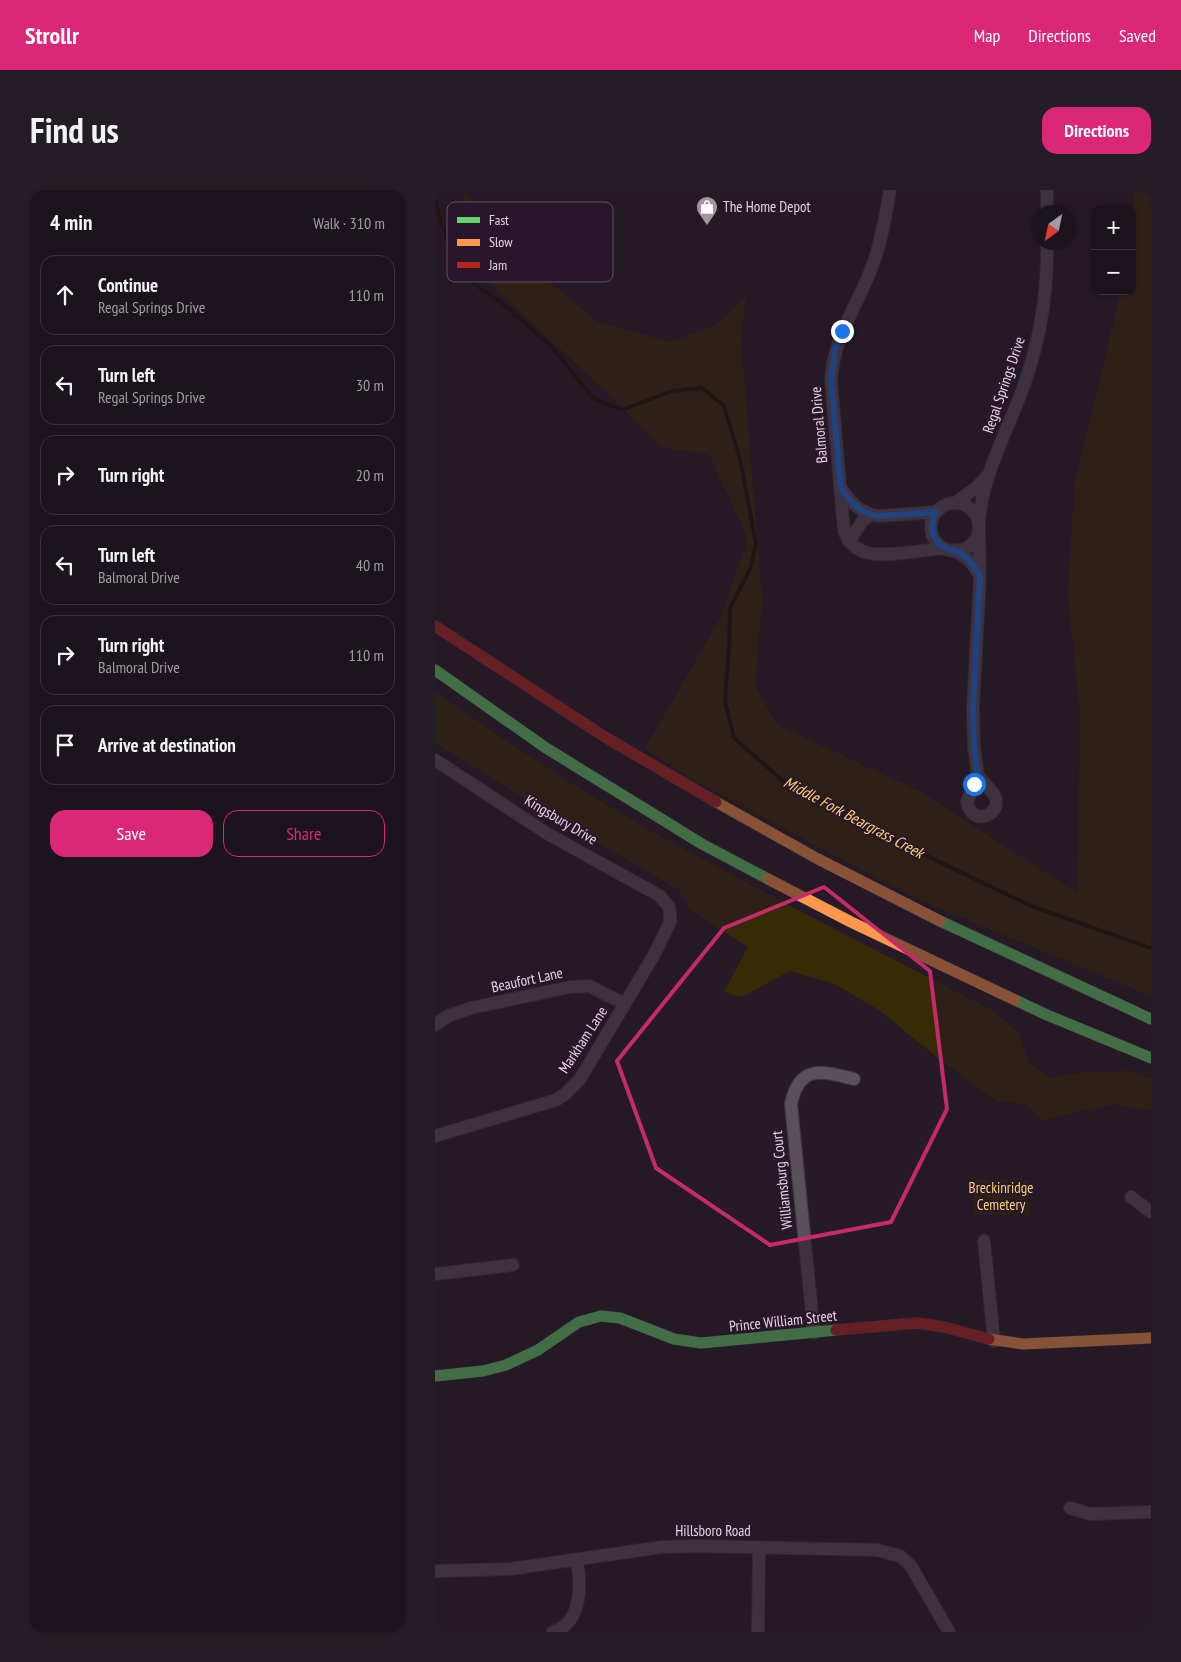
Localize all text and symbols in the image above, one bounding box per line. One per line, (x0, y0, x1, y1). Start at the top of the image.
text: Strollr (25, 20, 79, 51)
text: Map (974, 24, 1000, 47)
text: Directions (1028, 24, 1091, 47)
text: Saved (1119, 24, 1156, 47)
text: Find us (30, 107, 119, 153)
button: Directions (1042, 107, 1151, 154)
shop icon: The Home Depot (695, 195, 719, 226)
place label: The Home Depot (723, 197, 811, 216)
legend (447, 202, 613, 282)
north arrow (1031, 205, 1076, 250)
map controls (1091, 205, 1136, 295)
button: + (1091, 205, 1136, 250)
text: 4 min (50, 209, 92, 236)
text: Fast (489, 211, 509, 229)
text: Walk · 310 m (313, 213, 385, 233)
text: Slow (489, 233, 513, 251)
button: − (1091, 250, 1136, 295)
text: Jam (488, 256, 507, 274)
text: Continue (98, 273, 158, 297)
icon: ahead (51, 281, 79, 309)
text: 110 m (349, 285, 384, 305)
text: Regal Springs Drive (98, 297, 205, 317)
route end (831, 320, 854, 343)
street label: Regal Springs Drive (978, 334, 1029, 436)
text: Turn left (98, 363, 155, 387)
icon: left (51, 371, 79, 399)
text: 30 m (356, 375, 384, 395)
street label: Balmoral Drive (806, 386, 831, 464)
text: Regal Springs Drive (98, 387, 205, 407)
icon: right (51, 461, 79, 489)
text: Turn right (98, 463, 164, 487)
text: 20 m (356, 465, 384, 485)
text: Turn left (98, 543, 155, 567)
icon: left (51, 551, 79, 579)
text: 40 m (356, 555, 384, 575)
text: Balmoral Drive (98, 567, 180, 587)
text: Turn right (98, 633, 164, 657)
icon: right (51, 641, 79, 669)
text: 110 m (349, 645, 384, 665)
text: Balmoral Drive (98, 657, 180, 677)
icon: arrive (51, 731, 79, 759)
text: Arrive at destination (98, 733, 236, 757)
water label: Middle Fork Beargrass Creek (780, 772, 929, 863)
route start (963, 773, 986, 796)
street label: Kingsbury Drive (521, 790, 601, 849)
button: Save (50, 810, 213, 857)
button: Share (223, 810, 385, 857)
street label: Beaufort Lane (489, 963, 564, 996)
street label: Markham Lane (554, 1003, 611, 1077)
street label: Williamsburg Court (767, 1130, 796, 1230)
park label: Breckinridge Cemetery (969, 1178, 1033, 1214)
street label: Prince William Street (728, 1305, 838, 1336)
street label: Hillsboro Road (675, 1521, 751, 1540)

